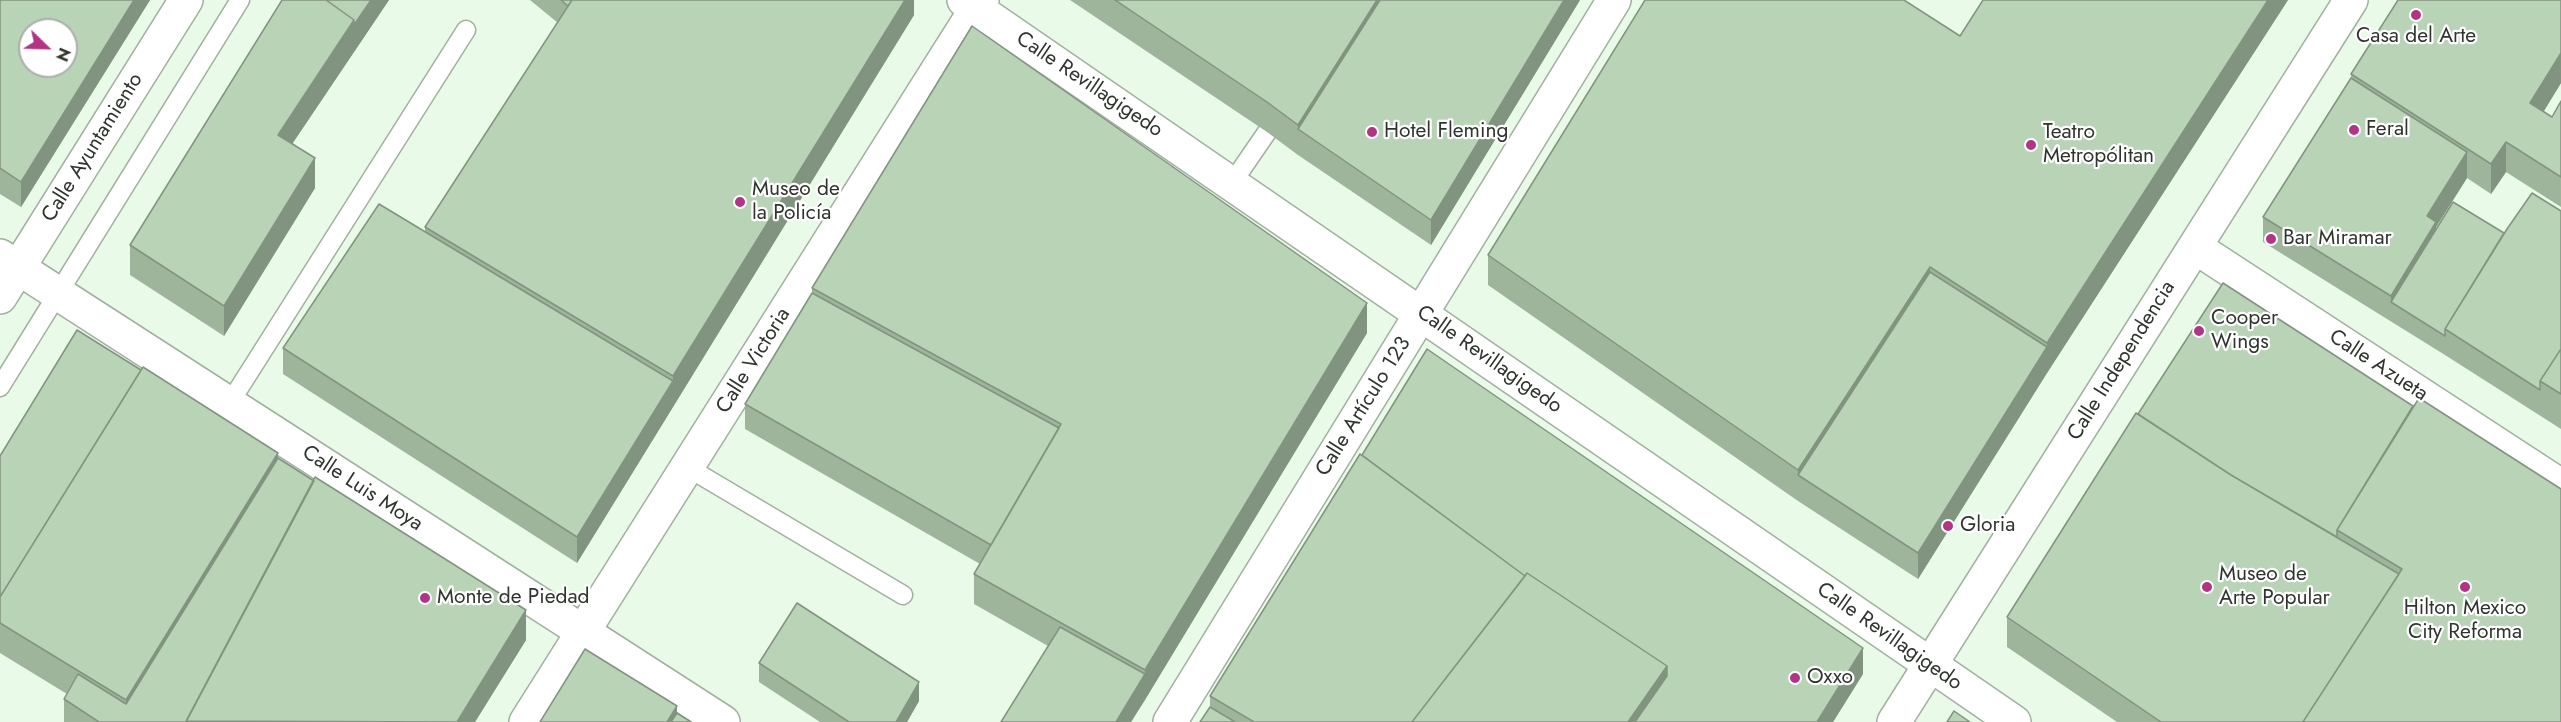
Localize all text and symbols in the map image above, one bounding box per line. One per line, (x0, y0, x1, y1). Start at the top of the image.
marker: Casa del Arte (2409, 8, 2423, 22)
north arrow (18, 18, 78, 78)
place label: Casa del Arte (2356, 24, 2476, 50)
street label: Calle Revillagigedo (1011, 27, 1167, 143)
text: N (50, 44, 76, 65)
street label: Calle Ayuntamiento (37, 69, 149, 227)
place label: Feral (2366, 117, 2409, 143)
place label: Hotel Fleming (1384, 119, 1508, 145)
place label: Teatro Metropólitan (2043, 120, 2154, 170)
marker: Feral (2347, 123, 2361, 137)
marker: Hotel Fleming (1365, 125, 1379, 139)
marker: Teatro Metropólitan (2024, 138, 2038, 152)
place label: Museo de la Policía (752, 177, 840, 227)
marker: Museo de la Policía (733, 195, 747, 209)
place label: Bar Miramar (2283, 226, 2392, 252)
marker: Bar Miramar (2264, 232, 2278, 246)
street label: Calle Independencia (2063, 277, 2181, 445)
street label: Calle Revillagigedo (1411, 300, 1567, 420)
street label: Calle Victoria (712, 303, 796, 419)
place label: Cooper Wings (2211, 306, 2278, 356)
marker: Cooper Wings (2192, 324, 2206, 338)
street label: Calle Azueta (2324, 325, 2432, 407)
street label: Calle Artículo 123 (1311, 333, 1417, 481)
street label: Calle Luis Moya (297, 441, 427, 537)
place label: Gloria (1960, 513, 2015, 539)
marker: Gloria (1941, 519, 1955, 533)
place label: Museo de Arte Popular (2219, 562, 2330, 612)
street label: Calle Revillagigedo (1811, 577, 1967, 697)
marker: Museo de Arte Popular (2200, 580, 2214, 594)
marker: Hilton Mexico City Reforma (2458, 580, 2472, 594)
place label: Monte de Piedad (437, 585, 590, 611)
marker: Monte de Piedad (418, 591, 432, 605)
place label: Hilton Mexico City Reforma (2404, 596, 2526, 646)
place label: Oxxo (1807, 665, 1853, 691)
marker: Oxxo (1788, 671, 1802, 685)

